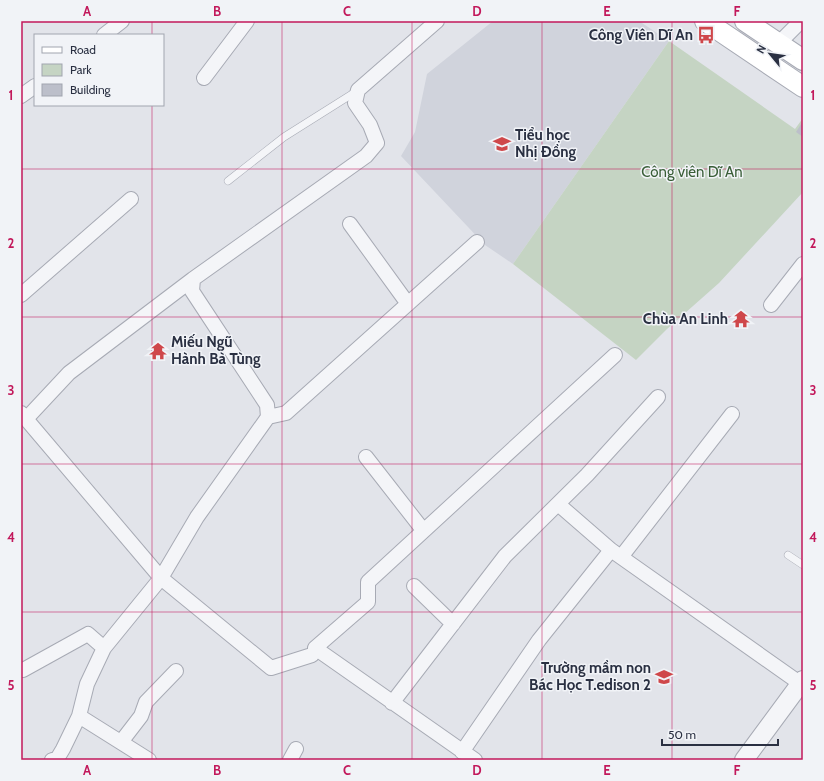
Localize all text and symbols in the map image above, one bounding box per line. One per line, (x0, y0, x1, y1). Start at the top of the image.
text: A (83, 3, 92, 19)
text: B (213, 3, 221, 19)
text: C (343, 3, 351, 19)
text: D (472, 3, 482, 19)
text: E (603, 3, 611, 19)
text: F (734, 3, 741, 19)
bus stop icon: Công Viên Dĩ An (696, 25, 716, 45)
place label: Công Viên Dĩ An (589, 26, 693, 44)
legend (34, 34, 164, 106)
north arrow (750, 34, 790, 74)
text: Road (70, 42, 96, 57)
text: N (753, 42, 769, 56)
text: Park (70, 62, 92, 77)
text: Building (70, 82, 112, 97)
text: 1 (9, 87, 13, 103)
text: 1 (811, 87, 815, 103)
place label: Tiểu học Nhị Đồng (515, 126, 577, 161)
school or university icon: Tiểu học Nhị Đồng (492, 134, 512, 154)
park label: Công viên Dĩ An (641, 163, 743, 181)
text: 2 (8, 235, 15, 251)
text: 2 (810, 235, 817, 251)
temple icon: Chùa An Linh (731, 309, 751, 329)
place label: Chùa An Linh (643, 310, 728, 328)
place label: Miếu Ngũ Hành Bà Tùng (171, 333, 261, 368)
temple icon: Miếu Ngũ Hành Bà Tùng (148, 341, 168, 361)
text: 3 (7, 382, 15, 398)
text: 3 (809, 382, 817, 398)
text: 4 (7, 529, 15, 545)
text: 4 (809, 529, 817, 545)
place label: Trường mầm non Bác Học T.edison 2 (529, 659, 651, 694)
school or university icon: Trường mầm non Bác Học T.edison 2 (654, 667, 674, 687)
text: 5 (8, 677, 15, 693)
text: 5 (810, 677, 817, 693)
scale bar (662, 721, 778, 747)
text: 50 m (668, 727, 696, 742)
text: A (83, 762, 92, 778)
text: B (213, 762, 221, 778)
text: C (343, 762, 351, 778)
text: D (472, 762, 482, 778)
text: E (603, 762, 611, 778)
text: F (734, 762, 741, 778)

